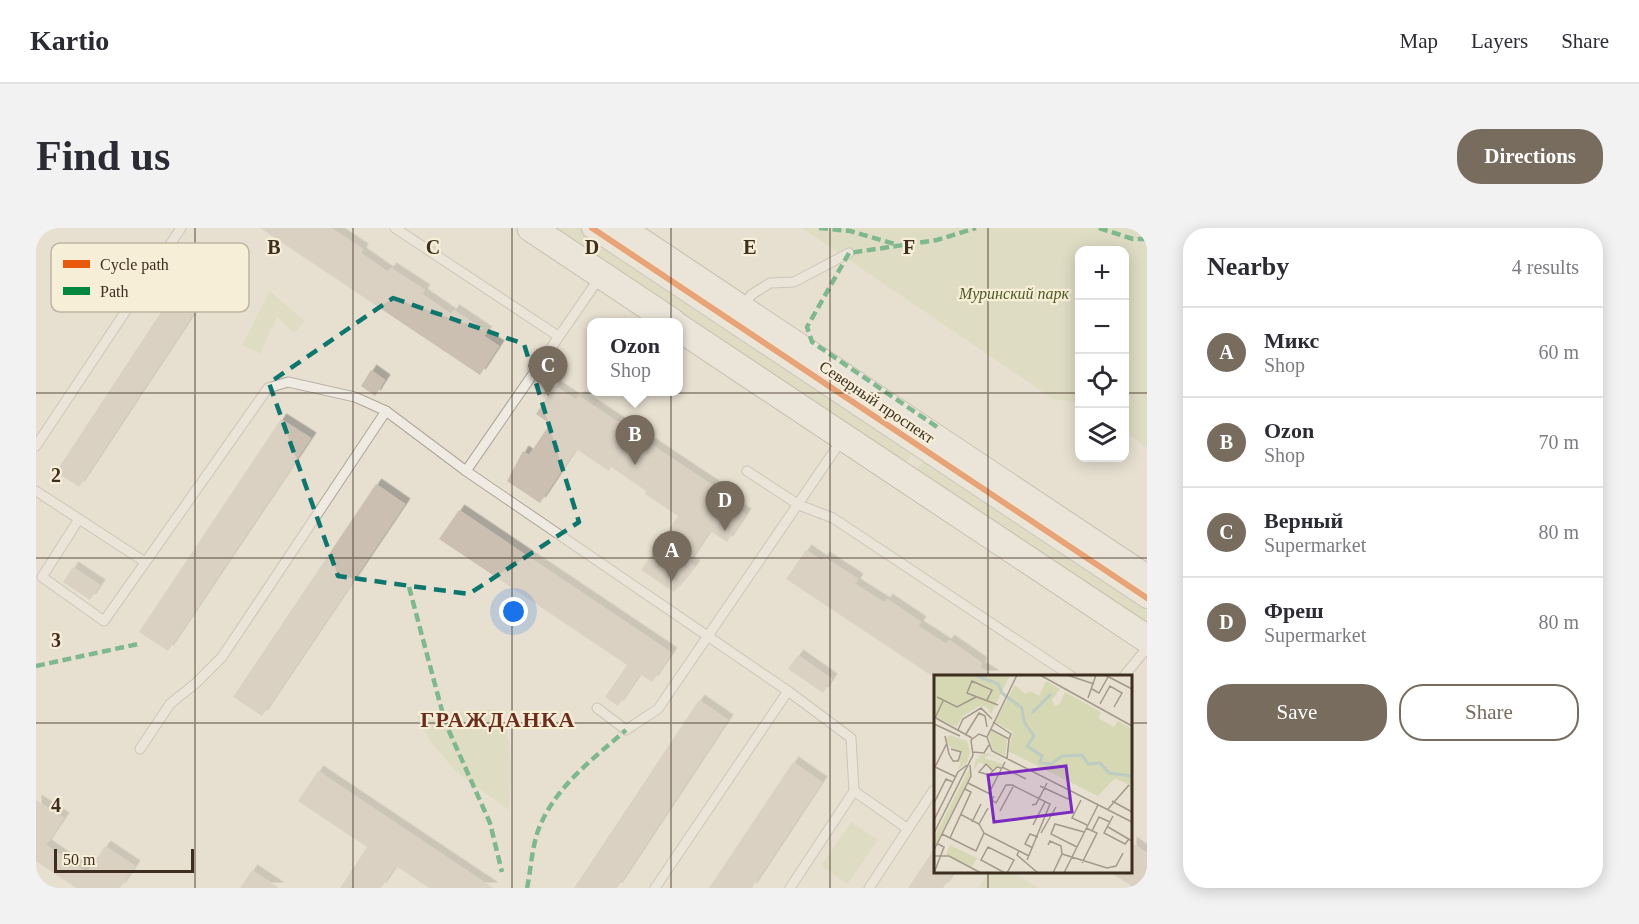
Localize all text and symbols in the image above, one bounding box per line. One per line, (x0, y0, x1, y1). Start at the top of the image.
text: Kartio (30, 25, 109, 56)
text: Map (1400, 29, 1438, 53)
text: Layers (1471, 29, 1528, 53)
text: Share (1561, 29, 1609, 53)
button: Directions (1457, 129, 1603, 184)
text: Find us (36, 133, 170, 179)
text: B (267, 236, 281, 258)
text: C (426, 236, 440, 258)
text: D (585, 236, 599, 258)
text: E (743, 236, 757, 258)
text: F (903, 236, 915, 258)
legend (51, 243, 249, 312)
map controls (1075, 246, 1129, 462)
button: + (1075, 246, 1129, 300)
text: Nearby (1207, 252, 1289, 281)
text: Cycle path (100, 256, 169, 274)
text: 4 results (1512, 256, 1579, 278)
text: Path (100, 283, 128, 300)
park label: Муринский парк (958, 285, 1070, 303)
button: − (1075, 300, 1129, 354)
popup (587, 318, 683, 396)
text: Микс (1264, 328, 1319, 353)
text: Ozon (610, 333, 660, 358)
text: A (1219, 341, 1234, 363)
text: 60 m (1538, 341, 1579, 363)
pin: C (528, 346, 568, 396)
button: locate (1075, 354, 1129, 408)
text: Shop (1264, 354, 1305, 376)
street label: Северный проспект (816, 357, 938, 448)
text: Shop (610, 359, 651, 381)
button: layers (1075, 408, 1129, 462)
pin: B (616, 416, 654, 465)
text: Ozon (1264, 418, 1314, 443)
text: B (1220, 431, 1233, 453)
text: 70 m (1538, 431, 1579, 453)
text: Shop (1264, 444, 1305, 466)
text: 2 (51, 464, 61, 486)
pin: D (706, 482, 744, 531)
text: Верный (1264, 508, 1343, 533)
text: C (1219, 521, 1234, 543)
text: 80 m (1538, 521, 1579, 543)
pin: A (652, 532, 692, 581)
text: Supermarket (1264, 534, 1366, 556)
your location (499, 597, 528, 626)
text: Фреш (1264, 598, 1323, 623)
text: D (1219, 611, 1234, 633)
text: 80 m (1538, 611, 1579, 633)
text: Supermarket (1264, 624, 1366, 646)
text: 3 (51, 629, 61, 651)
inset map (934, 675, 1132, 873)
button: Save (1207, 684, 1387, 741)
button: Share (1399, 684, 1579, 741)
district label: ГРАЖДАНКА (420, 707, 576, 732)
text: 4 (51, 794, 61, 816)
scale bar (54, 846, 194, 874)
text: 50 m (63, 851, 95, 868)

